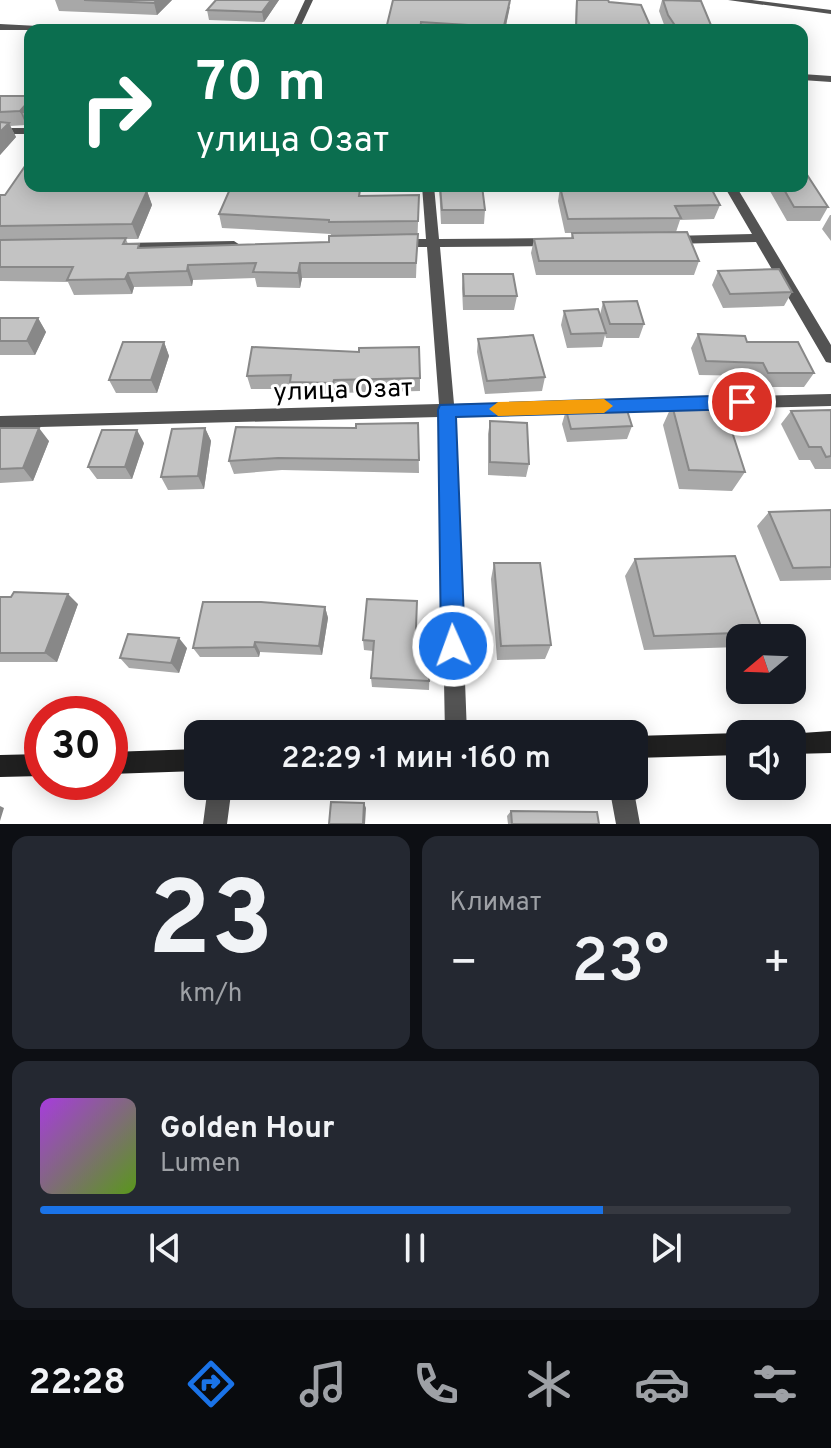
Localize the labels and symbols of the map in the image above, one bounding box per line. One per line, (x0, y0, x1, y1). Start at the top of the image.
pin (708, 368, 776, 436)
street label: улица Озат (273, 373, 413, 410)
position arrow (411, 604, 495, 688)
north arrow (726, 624, 806, 704)
speed limit sign: 30 (24, 696, 128, 800)

